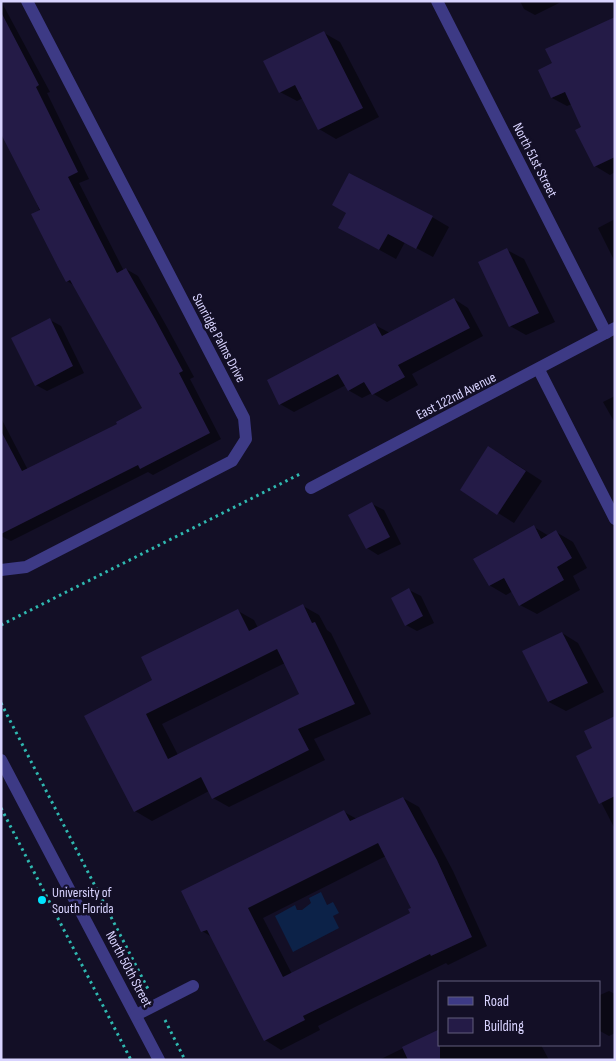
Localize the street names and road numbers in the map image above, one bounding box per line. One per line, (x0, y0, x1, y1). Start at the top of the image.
street label: North 51st Street (509, 120, 561, 200)
street label: Sunridge Palms Drive (188, 291, 250, 385)
street label: East 122nd Avenue (413, 369, 499, 423)
street label: North 50th Street (102, 928, 156, 1010)

